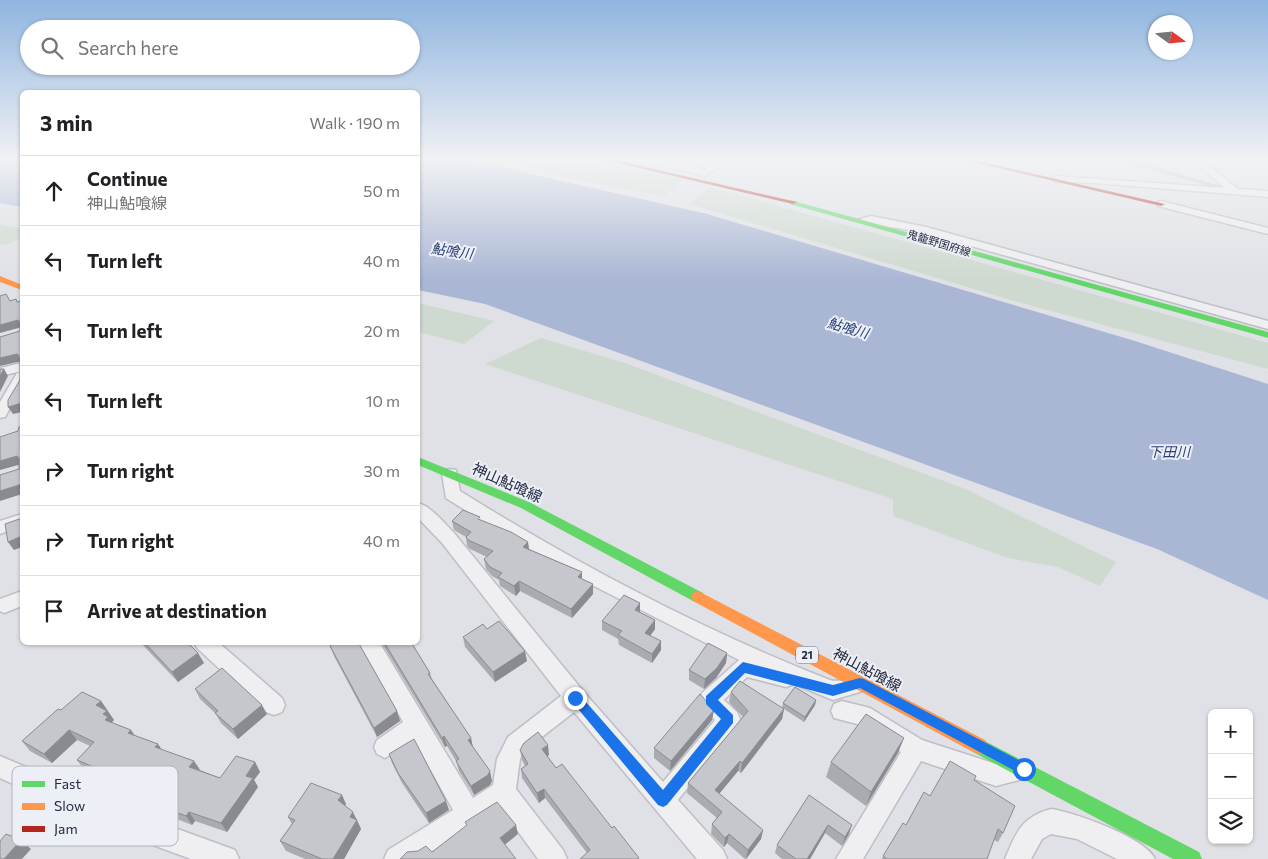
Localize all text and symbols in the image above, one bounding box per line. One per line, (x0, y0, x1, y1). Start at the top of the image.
north arrow (1148, 15, 1193, 60)
search box (20, 20, 420, 75)
icon: search (38, 34, 66, 62)
text: Search here (78, 36, 178, 59)
text: 3 min (40, 110, 93, 135)
text: Walk · 190 m (310, 113, 400, 132)
text: Continue (87, 167, 167, 190)
icon: ahead (40, 177, 68, 205)
text: 50 m (363, 181, 400, 200)
text: 神山鮎喰線 (87, 193, 167, 212)
street label: 鬼籠野国府線 (906, 227, 973, 258)
water label: 鮎喰川 (430, 239, 476, 262)
icon: left (40, 247, 68, 275)
text: Turn left (87, 249, 162, 272)
text: 40 m (363, 251, 400, 270)
water label: 鮎喰川 (826, 314, 873, 342)
icon: left (40, 317, 68, 345)
text: Turn left (87, 319, 162, 342)
text: 20 m (364, 321, 400, 340)
icon: left (40, 387, 68, 415)
text: Turn left (87, 389, 162, 412)
text: 10 m (366, 391, 400, 410)
water label: 下田川 (1148, 443, 1192, 460)
icon: right (40, 457, 68, 485)
text: Turn right (87, 459, 174, 482)
street label: 神山鮎喰線 (469, 459, 545, 506)
text: 30 m (363, 461, 400, 480)
icon: right (40, 527, 68, 555)
text: Turn right (87, 529, 174, 552)
text: 40 m (363, 531, 400, 550)
icon: arrive (40, 597, 68, 625)
text: Arrive at destination (87, 599, 267, 622)
street label: 神山鮎喰線 (830, 644, 905, 695)
road number: 21 (796, 646, 818, 664)
route end (564, 687, 587, 710)
map controls (1208, 709, 1253, 844)
button: + (1208, 709, 1253, 754)
button: − (1208, 754, 1253, 799)
route start (1013, 758, 1036, 781)
legend (12, 766, 178, 846)
text: Fast (54, 775, 81, 792)
text: Slow (54, 797, 85, 814)
button: layers (1208, 799, 1253, 844)
text: Jam (54, 820, 78, 837)

